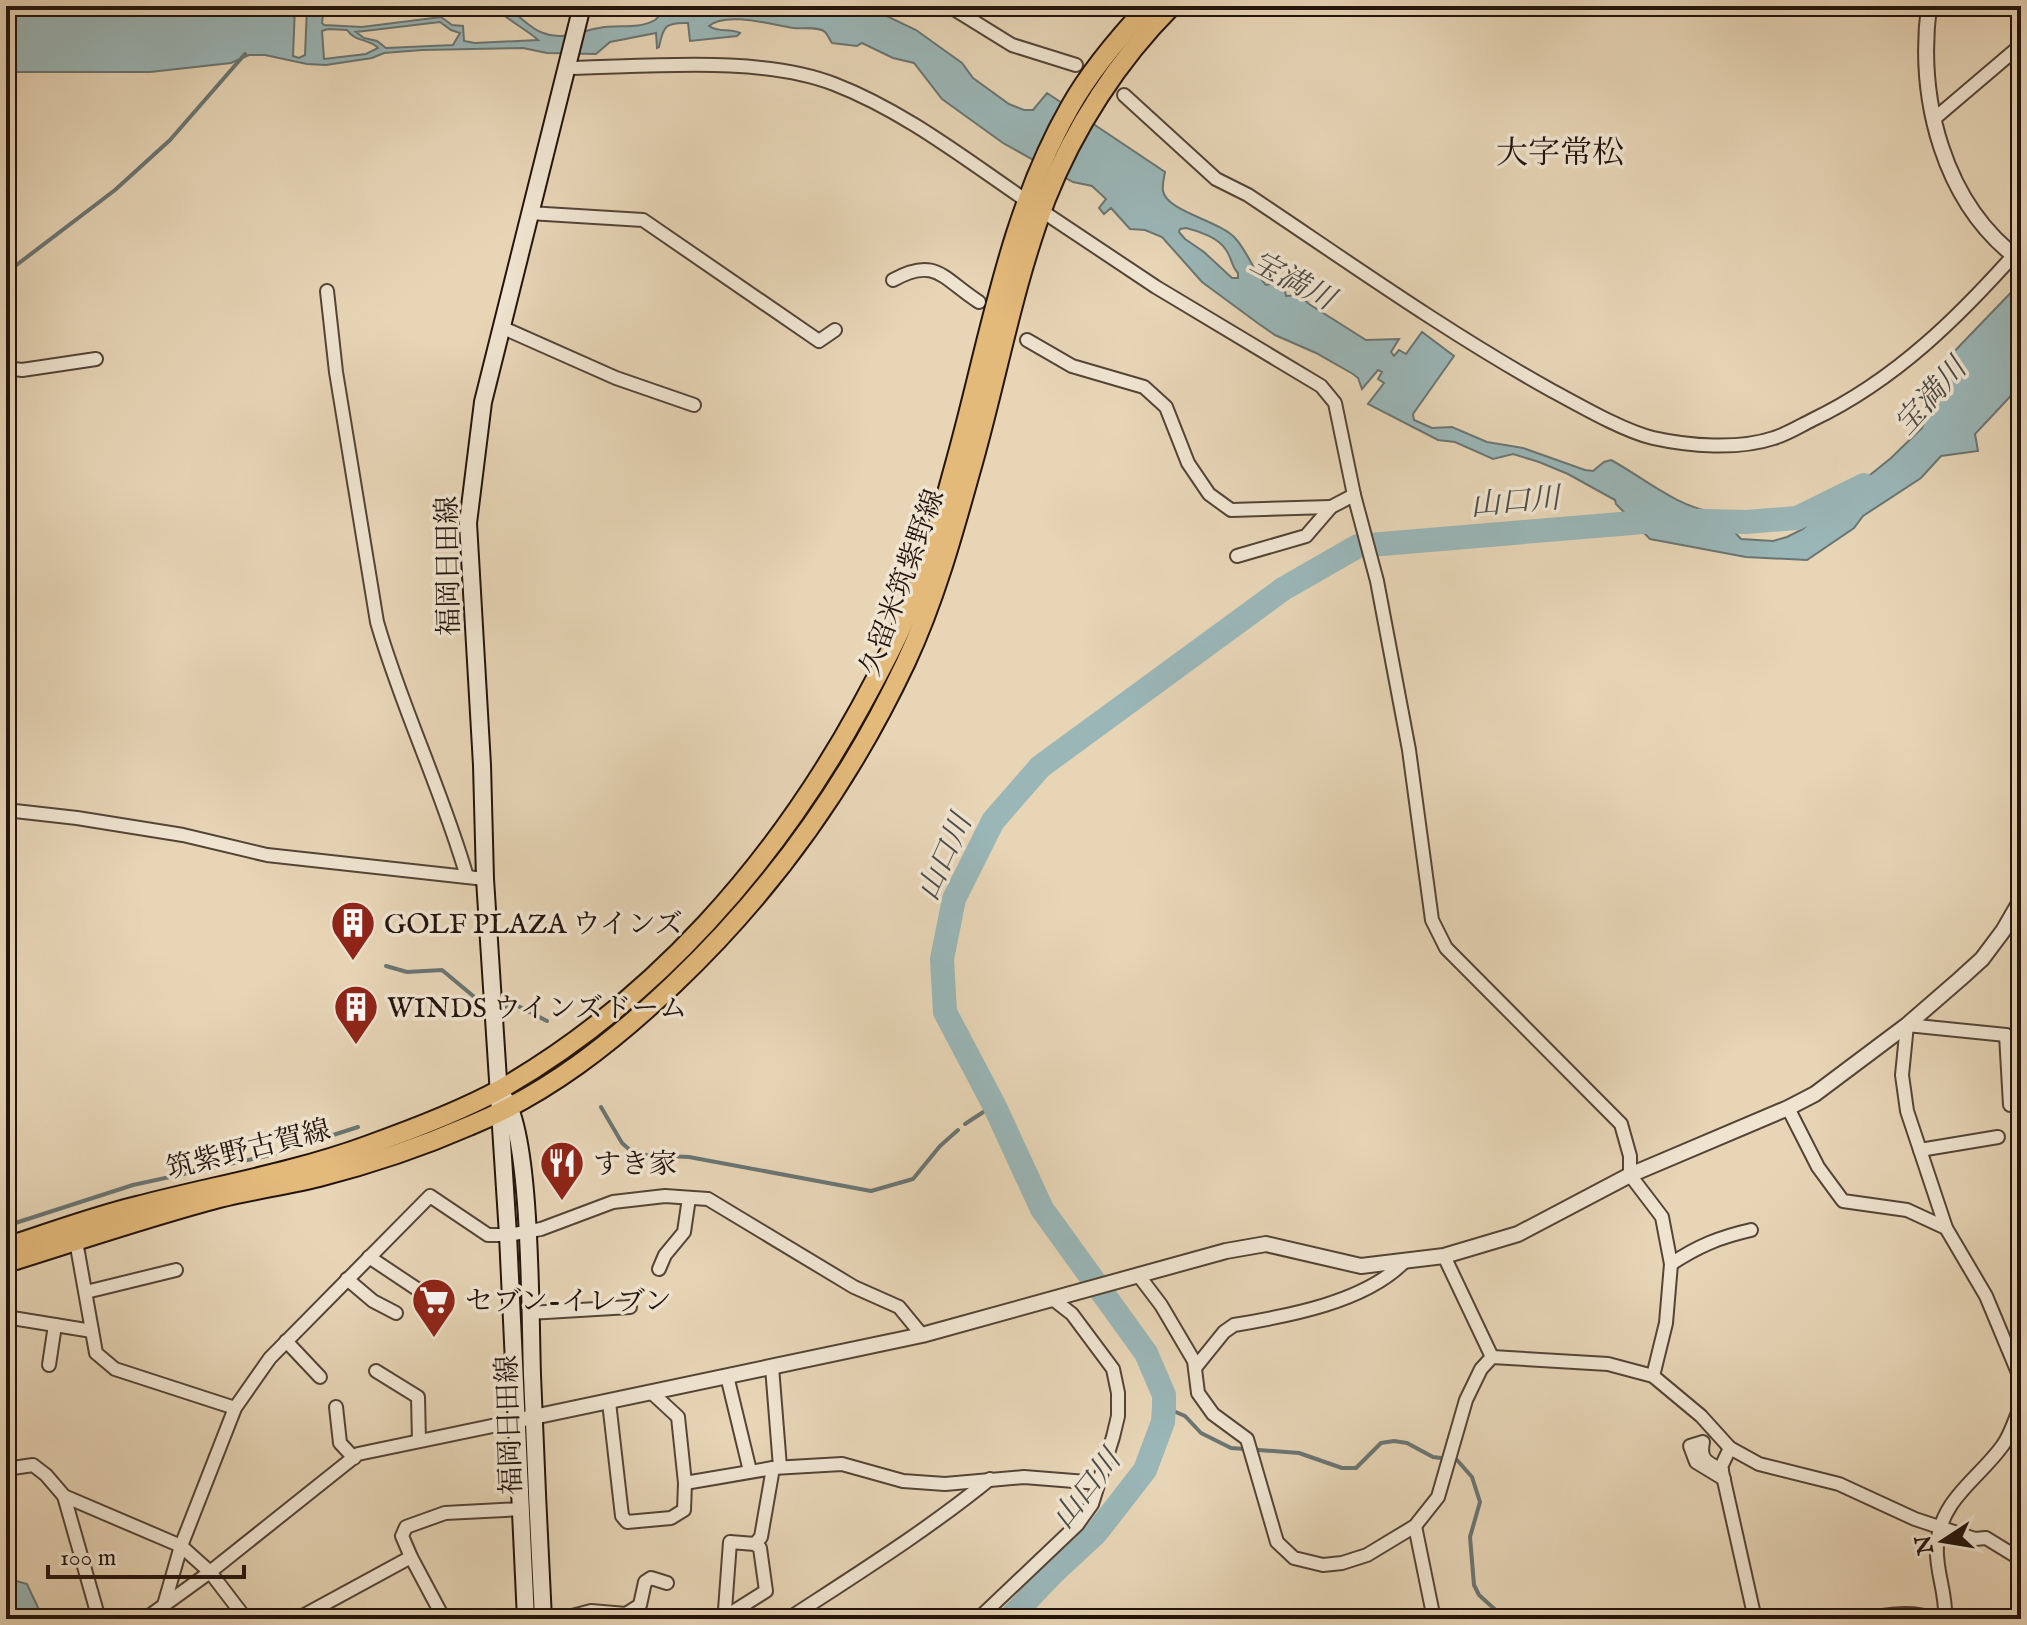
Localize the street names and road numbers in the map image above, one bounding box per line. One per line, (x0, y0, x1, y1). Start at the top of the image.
street label: 久留米筑紫野線 (853, 485, 953, 681)
street label: 福岡日田線 (431, 496, 468, 636)
street label: 筑紫野古賀線 (163, 1113, 334, 1188)
street label: 福岡日田線 (491, 1354, 530, 1495)

